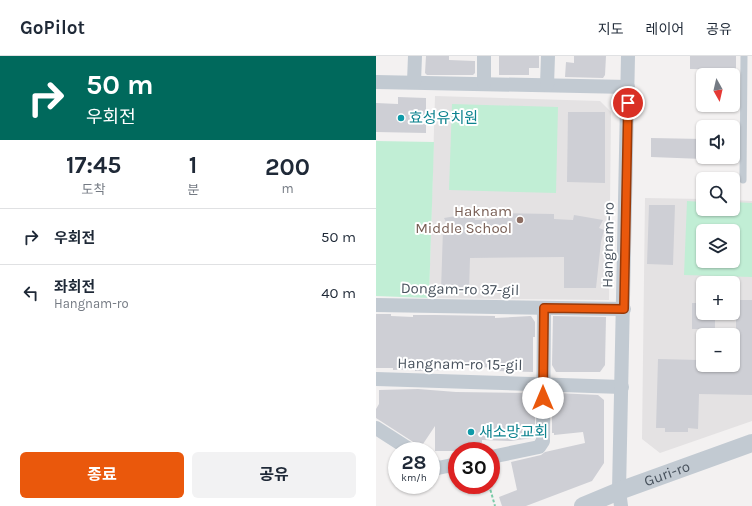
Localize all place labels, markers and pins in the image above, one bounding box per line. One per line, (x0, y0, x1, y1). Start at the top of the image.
pin (611, 86, 645, 120)
place label: 효성유치원 (409, 109, 478, 127)
marker: 효성유치원 (396, 113, 406, 123)
place label: Haknam Middle School (415, 202, 512, 237)
marker: Haknam Middle School (515, 215, 525, 225)
place label: 새소망교회 (479, 423, 548, 441)
marker: 새소망교회 (466, 427, 476, 437)

